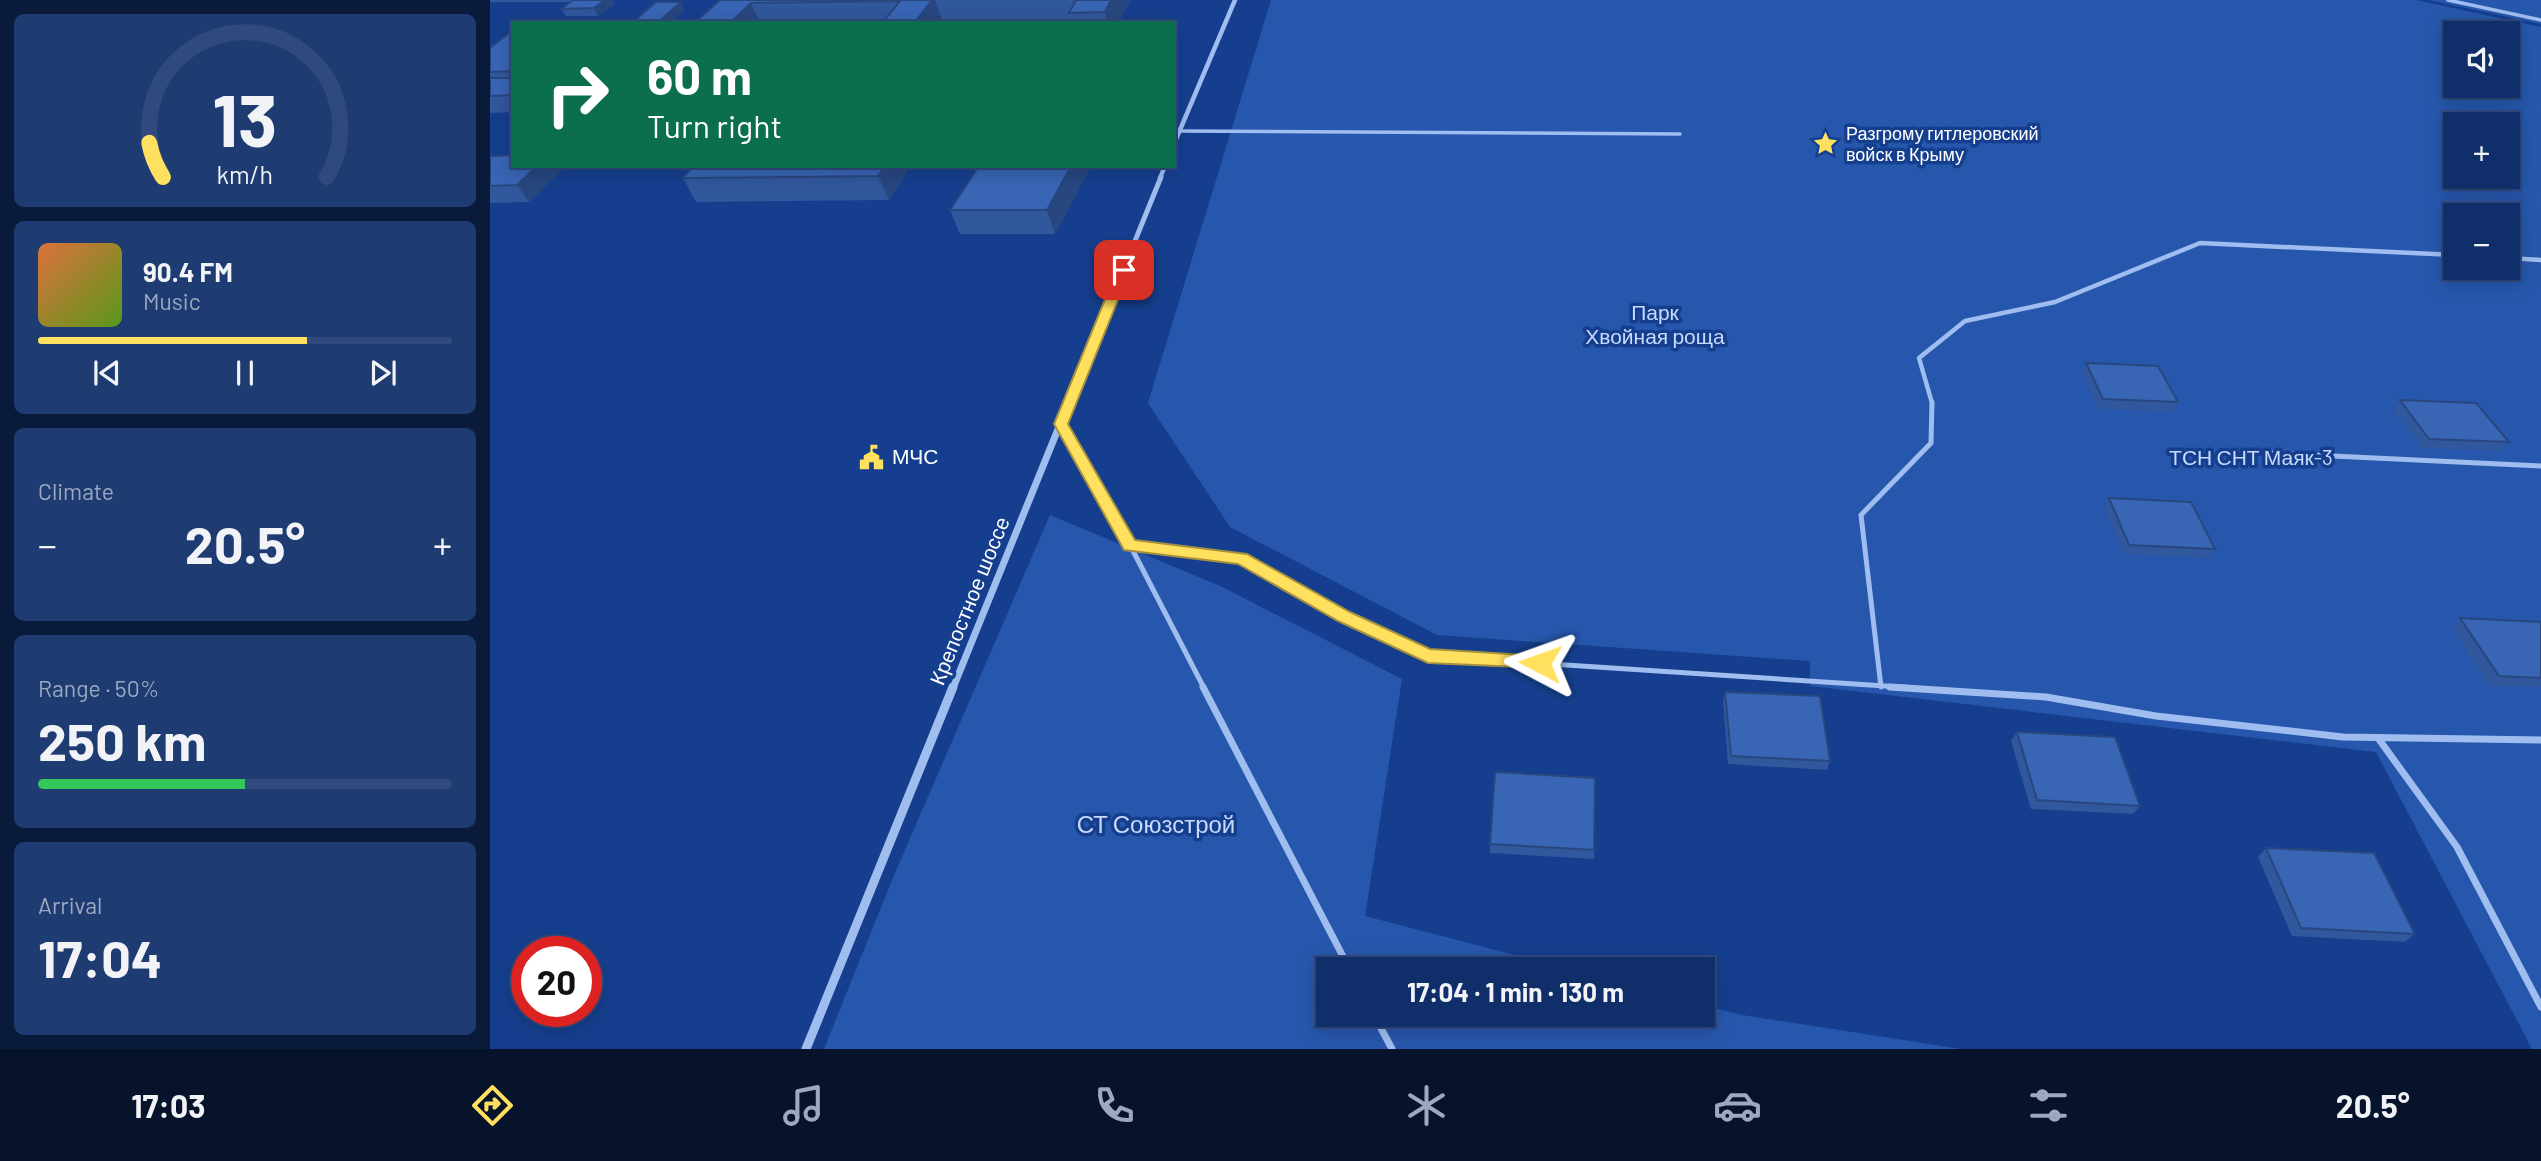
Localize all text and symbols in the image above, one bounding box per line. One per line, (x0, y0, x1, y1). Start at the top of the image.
map controls (2443, 21, 2520, 280)
button: sound (2443, 21, 2520, 98)
text: 60 m (647, 46, 752, 105)
icon: right (532, 49, 623, 140)
text: 13 (212, 74, 278, 162)
text: Turn right (647, 106, 782, 144)
button: + (2443, 112, 2520, 189)
place label: Разгрому гитлеровский войск в Крыму (1846, 122, 2039, 165)
place icon: Разгрому гитлеровский войск в Крыму (1812, 130, 1840, 158)
text: km/h (217, 158, 273, 188)
button: − (2443, 203, 2520, 280)
pin (1094, 240, 1154, 300)
icon: arrive (1105, 251, 1143, 289)
text: 90.4 FM (143, 256, 233, 287)
text: Music (143, 287, 201, 315)
park label: Парк Хвойная роща (1585, 299, 1725, 348)
icon: previous (88, 354, 126, 392)
icon: pause (226, 354, 264, 392)
icon: next (364, 354, 402, 392)
public building icon: МЧС (858, 443, 886, 471)
place label: МЧС (892, 443, 938, 468)
park label: ТСН СНТ Маяк-3 (2169, 444, 2333, 469)
text: Climate (38, 477, 114, 505)
text: 20.5° (185, 512, 305, 574)
street label: Крепостное шоссе (923, 513, 1014, 688)
text: − (38, 521, 57, 567)
text: + (433, 521, 452, 567)
position arrow (1503, 626, 1577, 700)
text: Range · 50% (38, 674, 159, 702)
text: 250 km (38, 709, 206, 771)
park label: СТ Союзстрой (1077, 809, 1235, 838)
text: Arrival (38, 891, 102, 919)
text: 17:04 (38, 926, 162, 988)
speed limit sign: 20 (511, 936, 602, 1027)
text: 17:04 · 1 min · 130 m (1407, 976, 1624, 1007)
icon: directions (468, 1081, 517, 1130)
icon: music (779, 1081, 828, 1130)
icon: phone (1090, 1081, 1139, 1130)
icon: climate (1402, 1081, 1451, 1130)
icon: car (1713, 1081, 1762, 1130)
icon: filters (2024, 1081, 2073, 1130)
text: 17:03 (131, 1086, 206, 1124)
text: 20.5° (2336, 1086, 2410, 1124)

